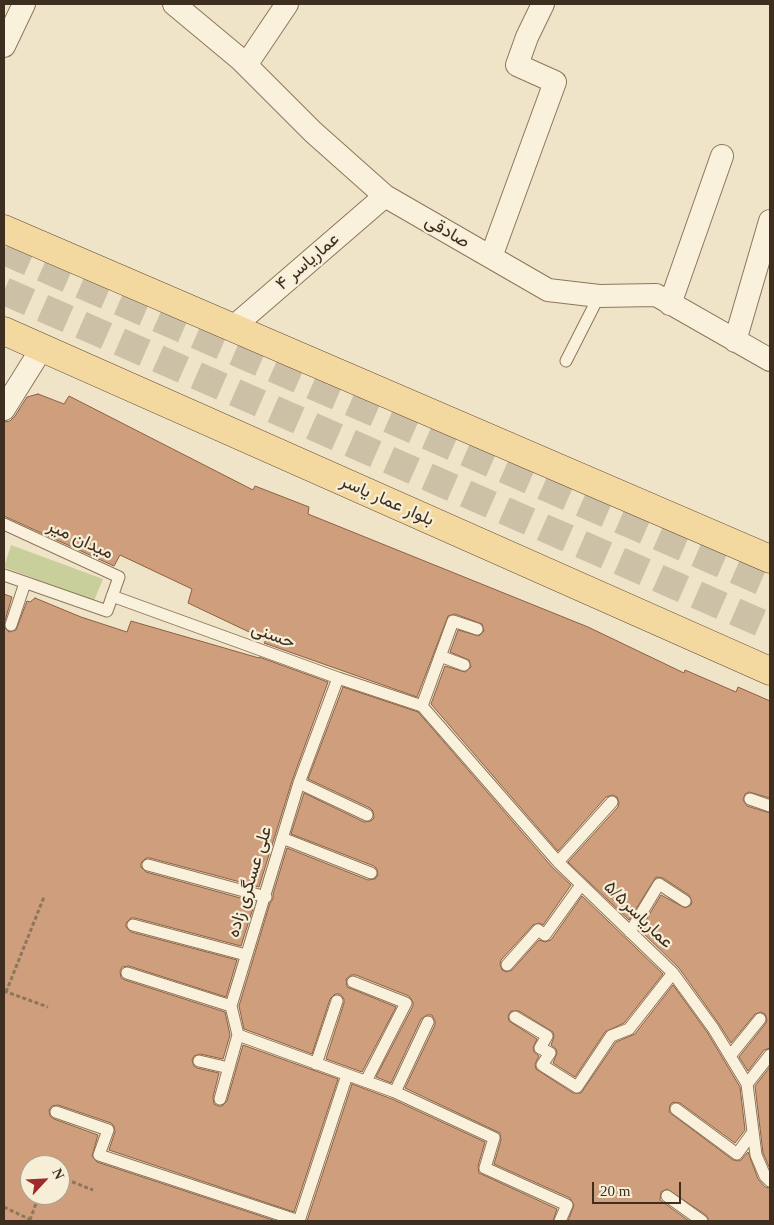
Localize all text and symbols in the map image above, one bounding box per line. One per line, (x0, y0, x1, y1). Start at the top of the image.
street label: صادقی (421, 211, 473, 253)
street label: عماریاسر ۴ (272, 229, 344, 295)
street label: بلوار عمار یاسر (337, 471, 437, 531)
street label: میدان میر (44, 515, 116, 565)
street label: حسنی (248, 618, 298, 654)
street label: علی عسگری زاده (223, 824, 277, 940)
street label: عماریاسر۵/۵ (599, 877, 677, 953)
north arrow (20, 1155, 70, 1205)
text: N (49, 1166, 67, 1182)
scale bar (594, 1172, 683, 1204)
text: 20 m (600, 1183, 630, 1199)

